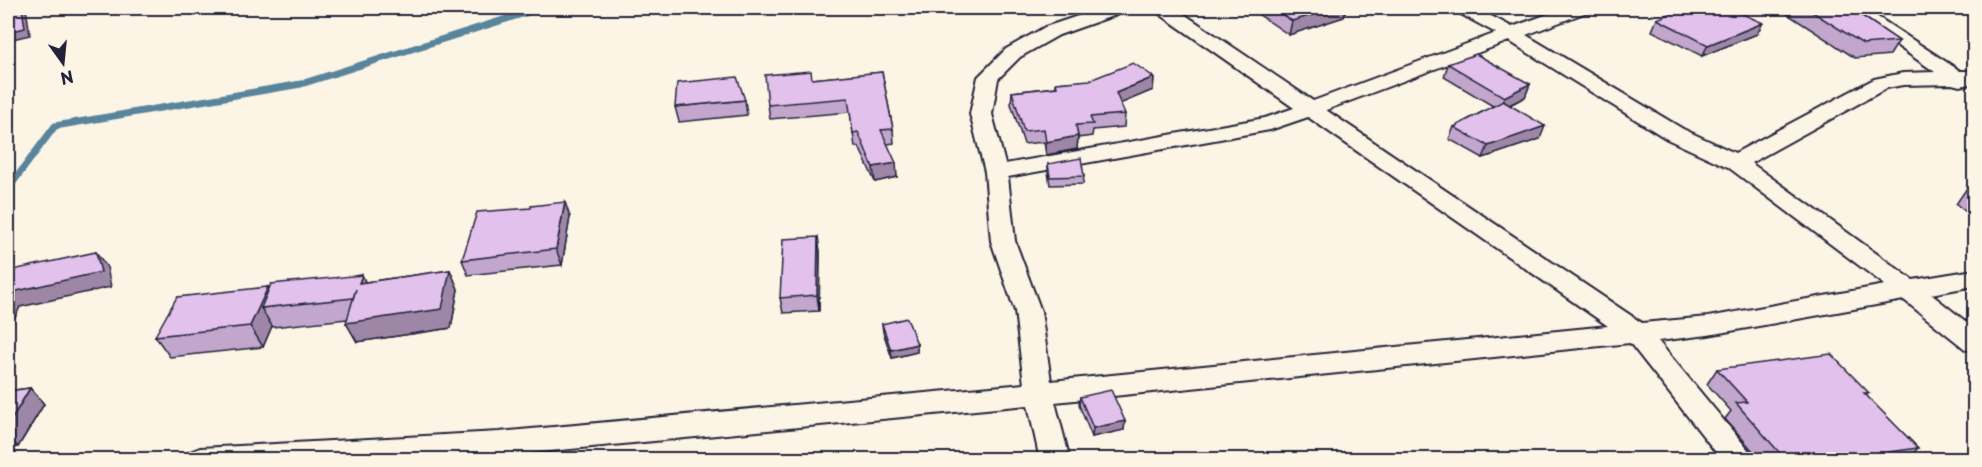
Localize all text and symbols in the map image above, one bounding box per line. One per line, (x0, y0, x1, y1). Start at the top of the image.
north arrow (33, 33, 93, 93)
text: N (58, 65, 76, 92)

